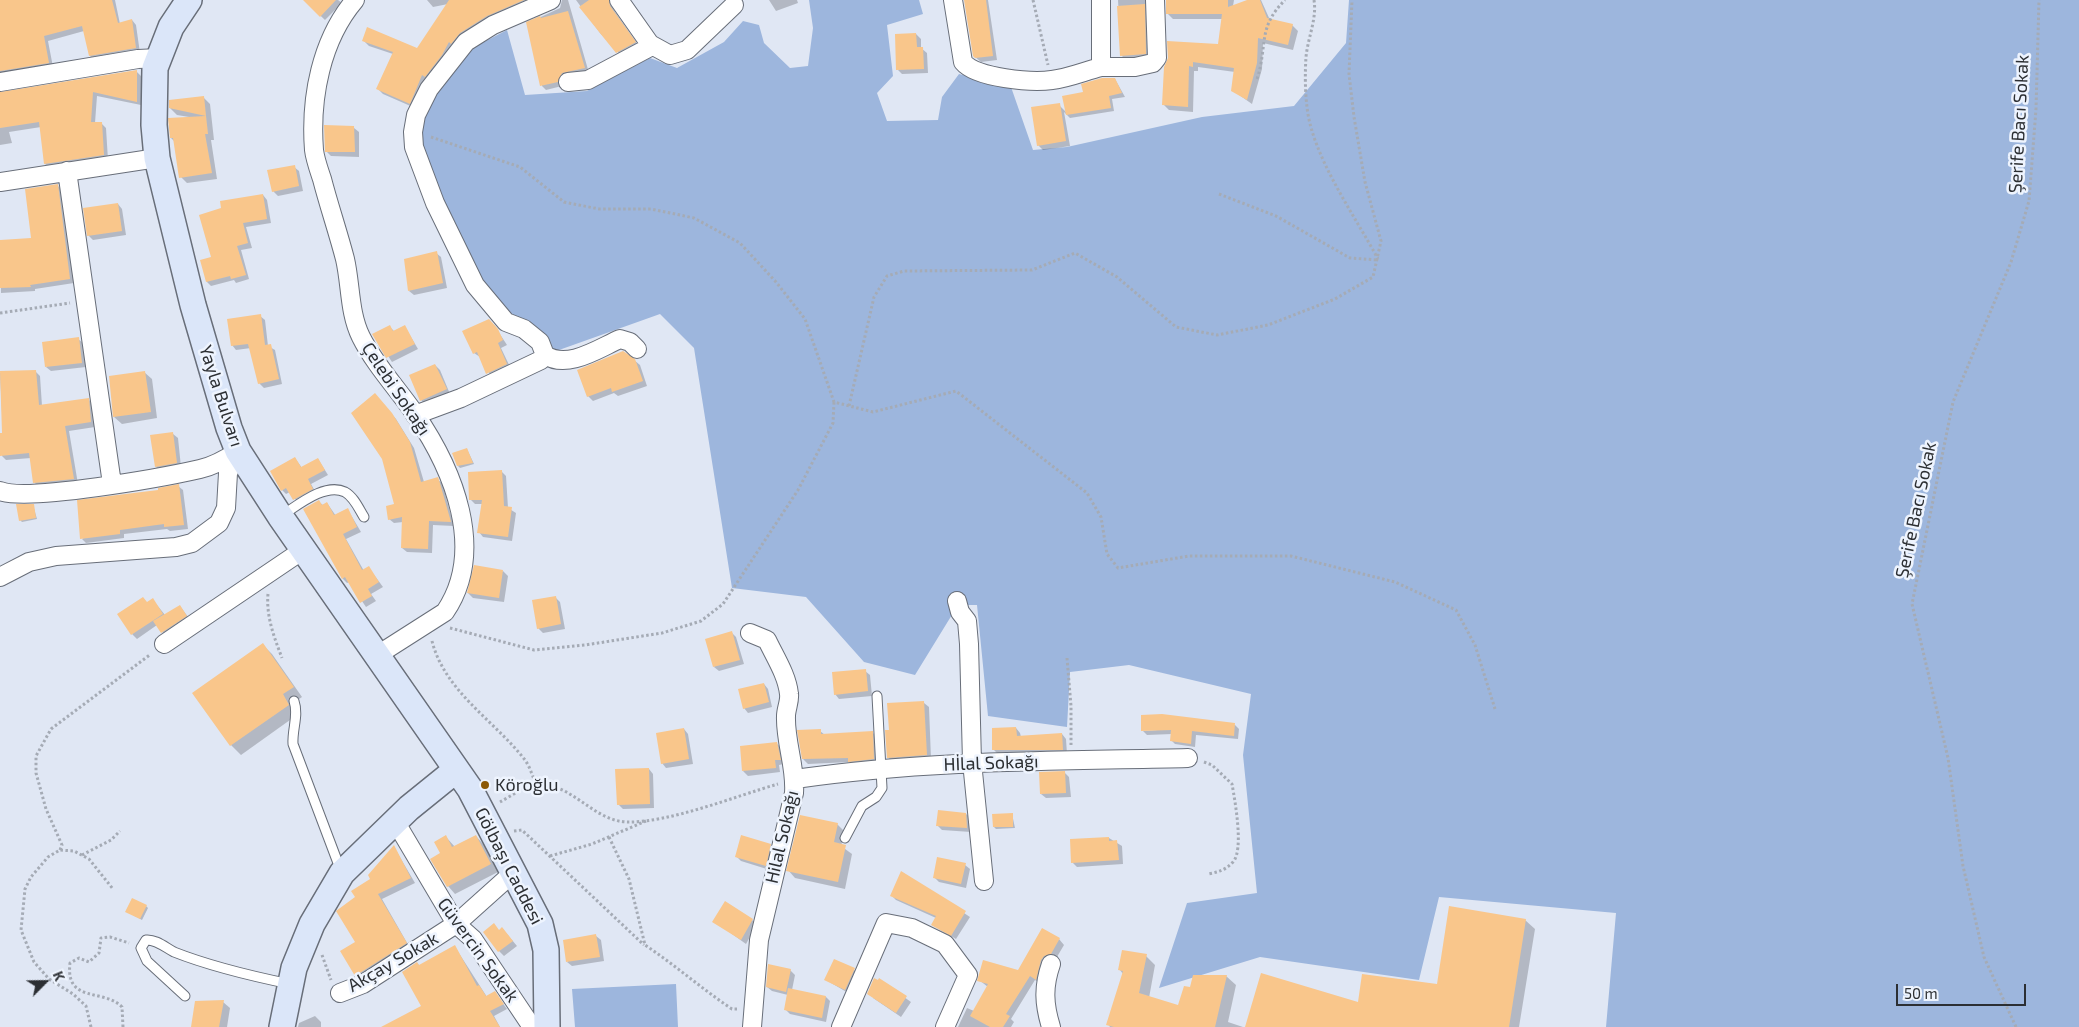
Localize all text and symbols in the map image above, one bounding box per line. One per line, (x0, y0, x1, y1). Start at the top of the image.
street label: Şerife Bacı Sokak (2005, 54, 2033, 194)
street label: Çelebi Sokağı (357, 338, 435, 440)
street label: Yayla Bulvarı (194, 343, 248, 449)
street label: Şerife Bacı Sokak (1891, 440, 1941, 580)
street label: Hİlal Sokağı (943, 751, 1039, 775)
place label: Köroğlu (495, 774, 558, 796)
marker: Köroğlu (479, 779, 491, 791)
street label: Hilal Sokağı (761, 788, 803, 886)
street label: Gölbaşı Caddesi (470, 804, 548, 928)
street label: Güvercin Sokak (433, 894, 523, 1006)
street label: Akçay Sokak (344, 927, 442, 997)
north arrow (20, 957, 70, 1007)
text: K (50, 969, 69, 983)
scale bar (1899, 974, 2029, 1006)
text: 50 m (1904, 984, 1938, 1002)

